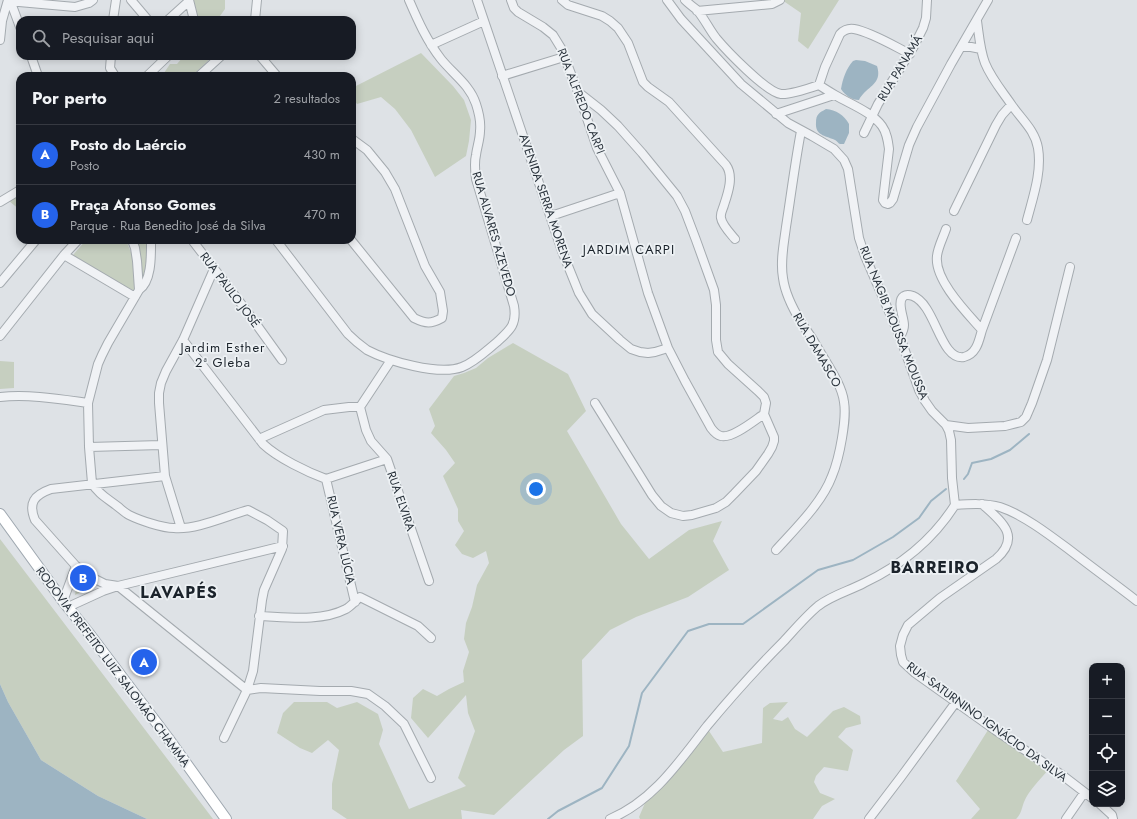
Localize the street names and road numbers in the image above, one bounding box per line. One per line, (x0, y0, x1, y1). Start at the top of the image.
street label: RUA PANAMÁ (873, 31, 927, 104)
street label: RUA ALFREDO CARPI (553, 46, 609, 156)
street label: AVENIDA SERRA MORENA (515, 132, 577, 271)
street label: RUA ALVARES AZEVEDO (468, 169, 520, 299)
street label: RUA NAGIB MOUSSA MOUSSA (855, 243, 933, 403)
street label: RUA PAULO JOSÉ (196, 248, 264, 332)
street label: RUA DAMASCO (788, 309, 846, 391)
street label: RUA ELVIRA (382, 469, 420, 533)
street label: RUA VERA LÚCIA (322, 494, 360, 586)
street label: RODOVIA PREFEITO LUIZ SALOMÃO CHAMMA (33, 564, 193, 770)
street label: RUA SATURNINO IGNÁCIO DA SILVA (903, 657, 1071, 787)

